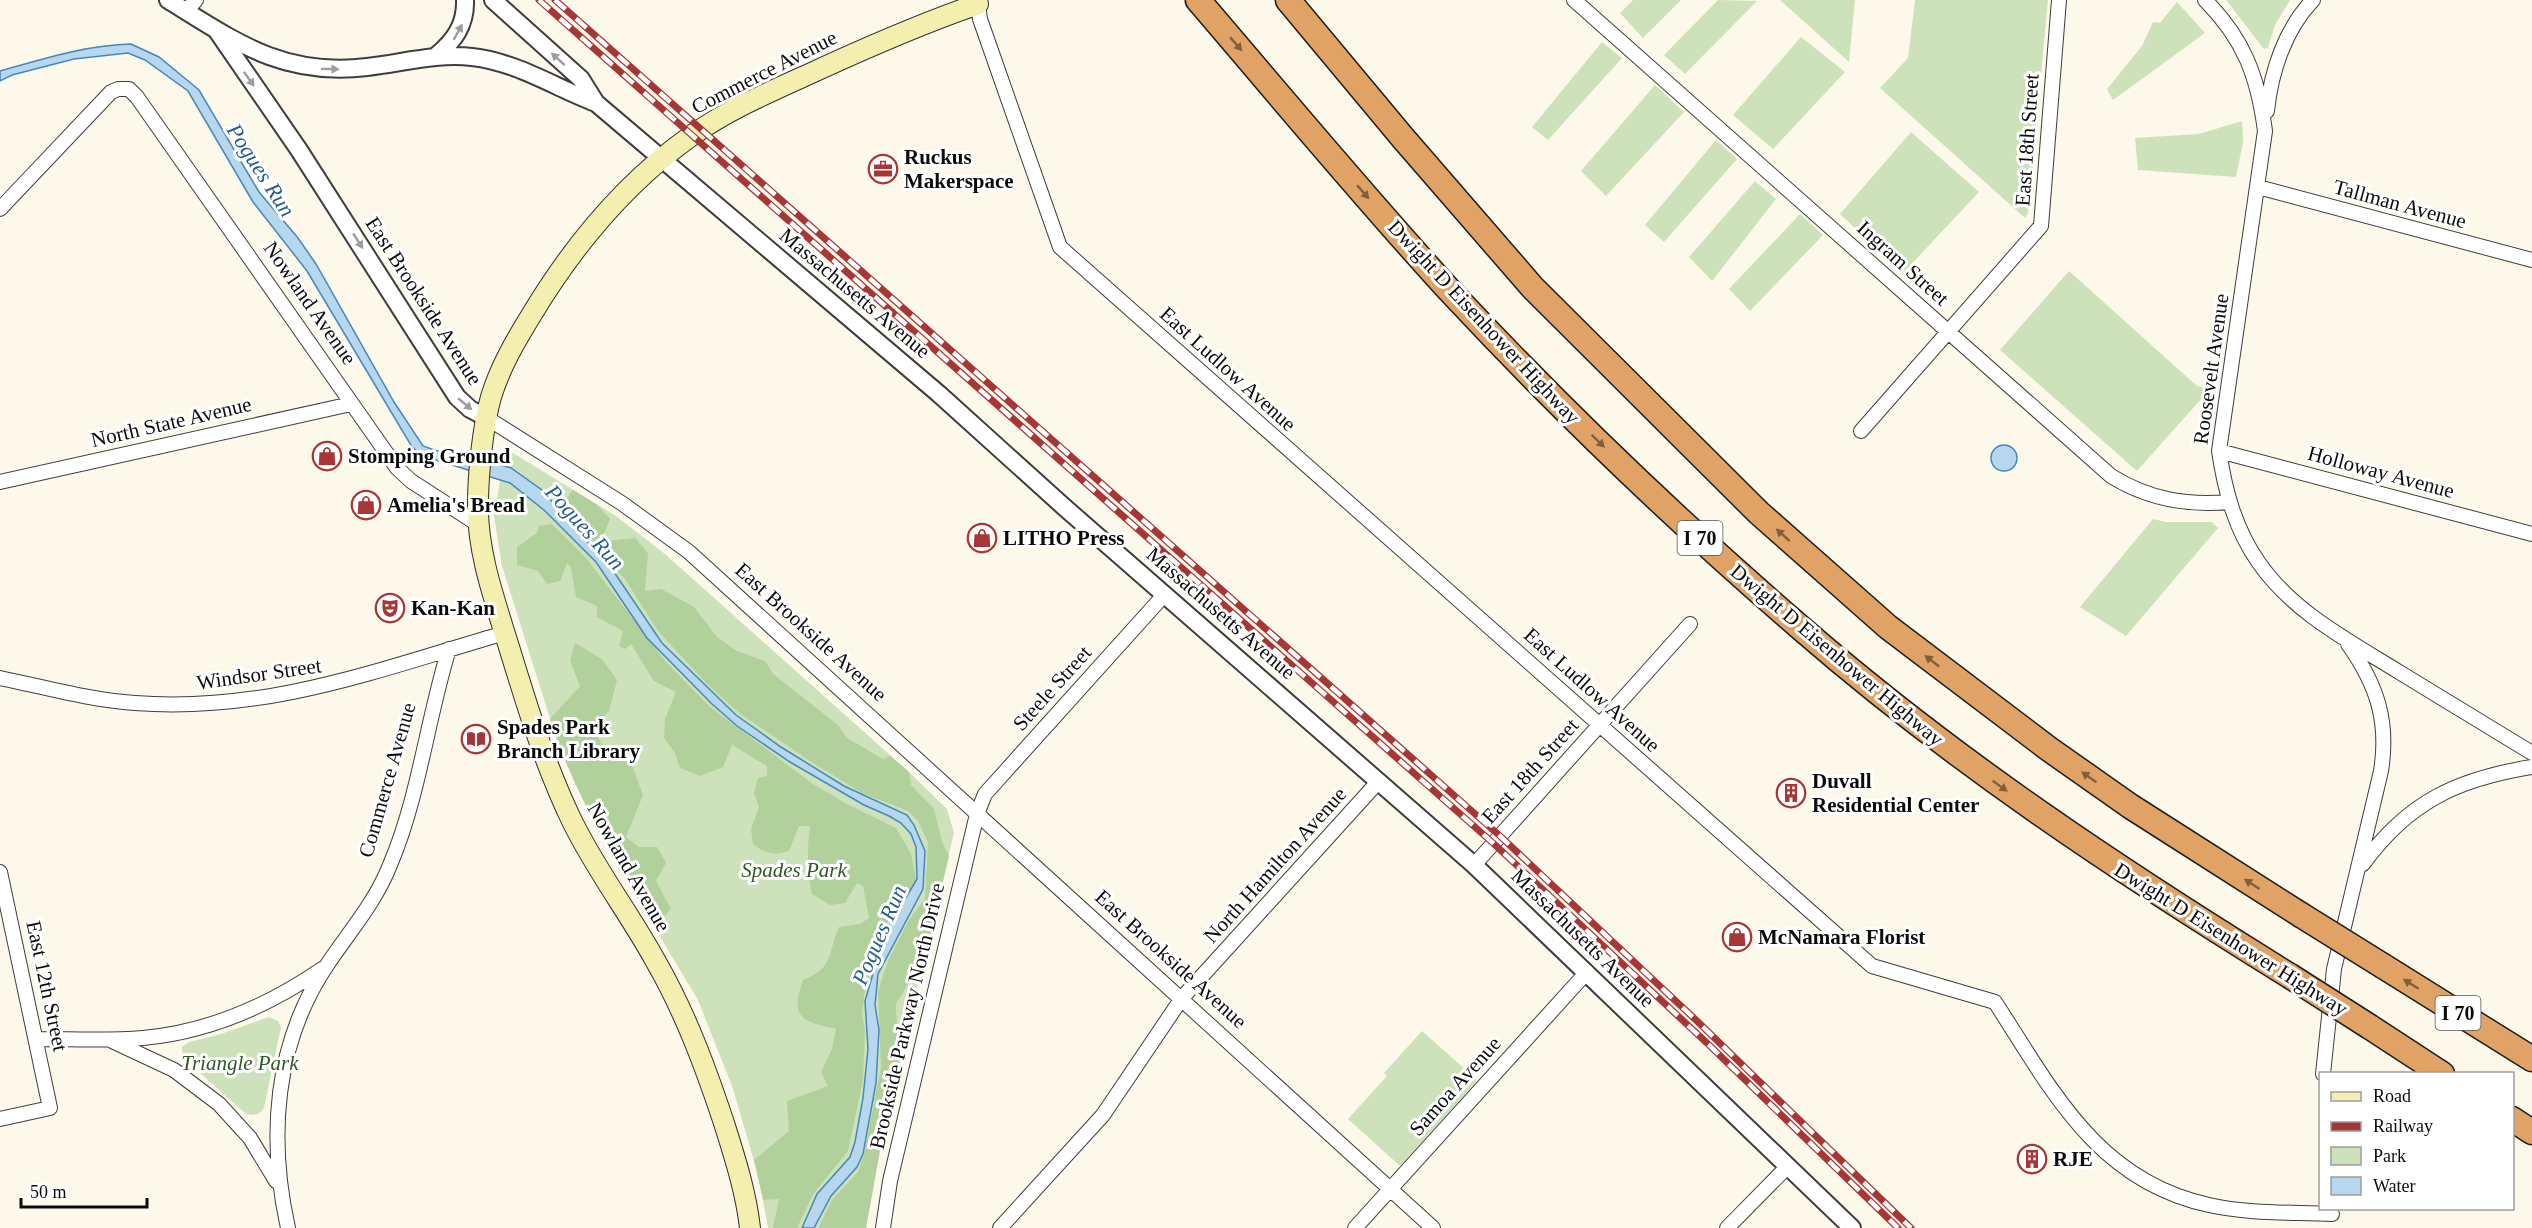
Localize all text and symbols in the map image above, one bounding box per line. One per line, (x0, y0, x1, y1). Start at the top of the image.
one-way arrow (452, 23, 462, 40)
street label: Commerce Avenue (687, 25, 841, 119)
one-way arrow (1229, 36, 1242, 51)
one-way arrow (551, 52, 566, 66)
one-way arrow (321, 64, 340, 73)
one-way arrow (243, 71, 255, 87)
street label: East 18th Street (2010, 73, 2044, 207)
water label: Pogues Run (221, 118, 300, 221)
place label: Ruckus Makerspace (904, 145, 1014, 193)
office icon: Ruckus Makerspace (867, 153, 899, 185)
street label: Tallman Avenue (2331, 175, 2469, 233)
one-way arrow (1356, 184, 1369, 199)
street label: East Brookside Avenue (361, 212, 487, 390)
street label: Dwight D Eisenhower Highway (1383, 215, 1585, 429)
street label: Ingram Street (1852, 216, 1954, 310)
street label: Massachusetts Avenue (775, 223, 935, 363)
one-way arrow (352, 233, 363, 250)
street label: Nowland Avenue (259, 237, 361, 369)
street label: Roosevelt Avenue (2189, 292, 2233, 446)
street label: East Ludlow Avenue (1155, 302, 1301, 436)
street label: North State Avenue (88, 392, 254, 452)
one-way arrow (457, 397, 473, 410)
one-way arrow (1590, 433, 1604, 447)
shop icon: Stomping Ground (311, 440, 343, 472)
street label: Holloway Avenue (2305, 441, 2457, 503)
place label: Stomping Ground (348, 444, 511, 468)
water label: Pogues Run (540, 479, 630, 575)
shop icon: Amelia's Bread (350, 489, 382, 521)
place label: Amelia's Bread (387, 493, 525, 517)
road number: I 70 (1678, 521, 1722, 555)
shop icon: LITHO Press (966, 522, 998, 554)
place label: LITHO Press (1003, 526, 1125, 550)
one-way arrow (1776, 528, 1791, 542)
street label: Massachusetts Avenue (1142, 542, 1300, 684)
street label: East Brookside Avenue (730, 558, 892, 706)
street label: Dwight D Eisenhower Highway (1726, 559, 1949, 751)
theatre icon: Kan-Kan (374, 592, 406, 624)
place label: Kan-Kan (411, 596, 495, 620)
street label: East Ludlow Avenue (1519, 623, 1665, 757)
street label: Steele Street (1008, 641, 1096, 735)
street label: Windsor Street (195, 653, 323, 695)
one-way arrow (1924, 654, 1940, 667)
street label: Commerce Avenue (353, 700, 421, 860)
street label: East 18th Street (1477, 713, 1584, 828)
place label: Spades Park Branch Library (497, 715, 640, 763)
library icon: Spades Park Branch Library (460, 723, 492, 755)
place label: Duvall Residential Center (1812, 769, 1979, 817)
one-way arrow (2081, 772, 2097, 783)
building icon: Duvall Residential Center (1775, 777, 1807, 809)
one-way arrow (1992, 780, 2008, 792)
street label: North Hamilton Avenue (1199, 782, 1351, 948)
street label: Nowland Avenue (582, 798, 676, 936)
street label: Dwight D Eisenhower Highway (2110, 857, 2352, 1021)
park label: Spades Park (741, 858, 847, 882)
street label: Massachusetts Avenue (1507, 864, 1659, 1012)
one-way arrow (2244, 878, 2260, 889)
water label: Pogues Run (846, 881, 911, 989)
street label: Brookside Parkway North Drive (865, 881, 949, 1151)
street label: East Brookside Avenue (1090, 885, 1252, 1033)
street label: East 12th Street (21, 918, 73, 1054)
shop icon: McNamara Florist (1721, 921, 1753, 953)
place label: McNamara Florist (1758, 925, 1925, 949)
one-way arrow (2403, 978, 2419, 989)
road number: I 70 (2436, 996, 2480, 1030)
street label: Samoa Avenue (1404, 1032, 1506, 1140)
park label: Triangle Park (181, 1051, 299, 1075)
legend (2319, 1072, 2514, 1210)
text: Road (2373, 1086, 2411, 1106)
text: Railway (2373, 1116, 2433, 1136)
building icon: RJE (2016, 1143, 2048, 1175)
text: Park (2373, 1146, 2406, 1166)
place label: RJE (2053, 1147, 2093, 1171)
scale bar (21, 1171, 147, 1209)
text: Water (2373, 1176, 2416, 1196)
text: 50 m (30, 1182, 67, 1202)

